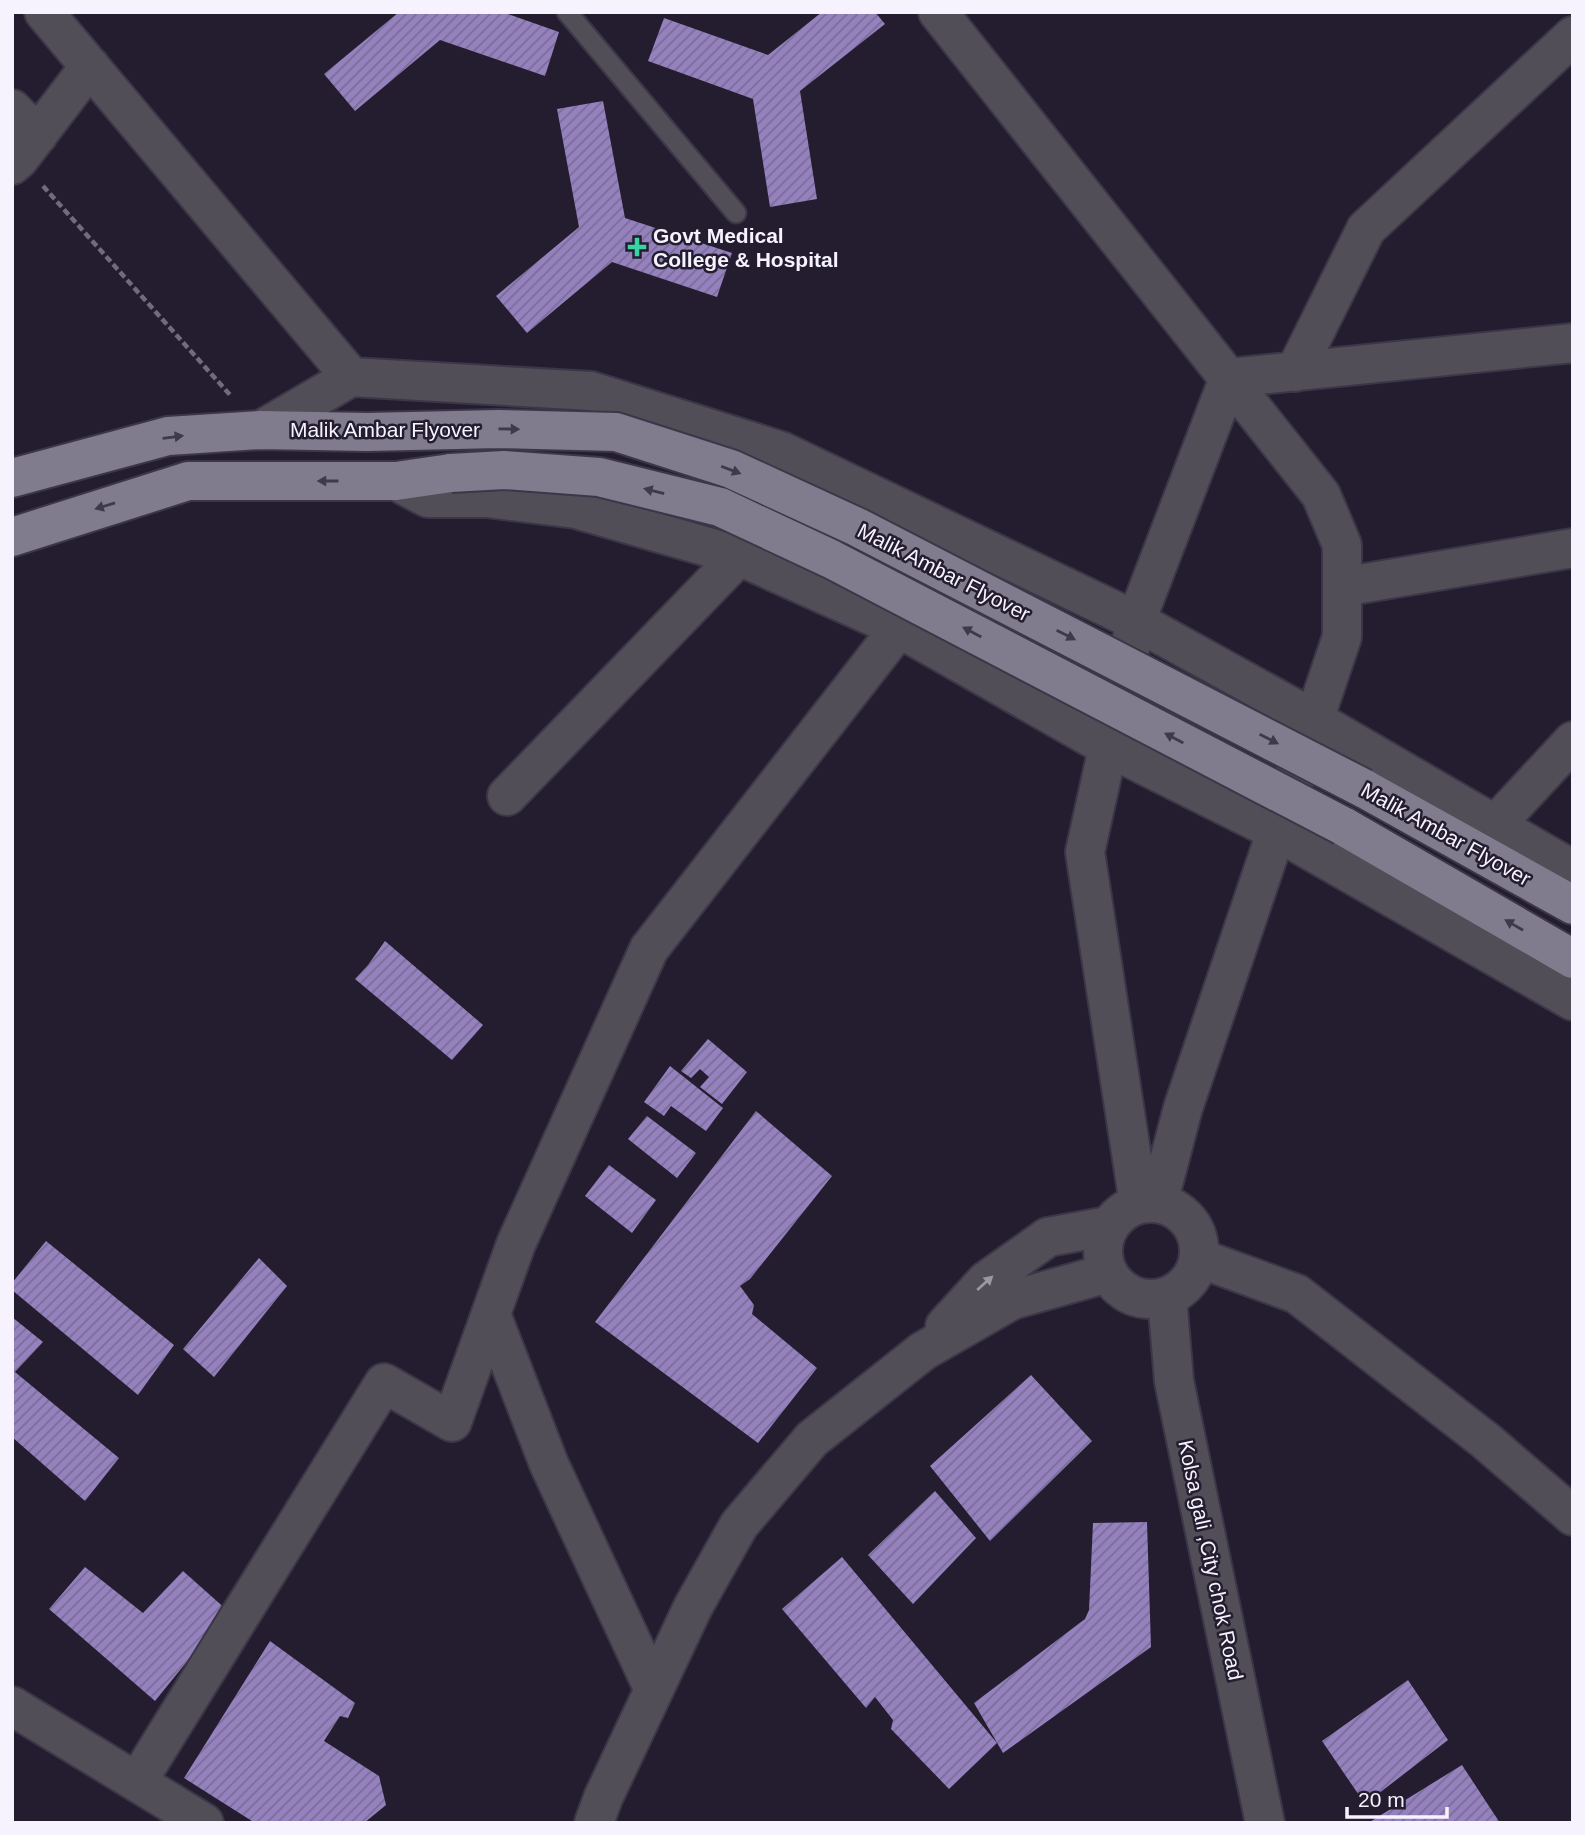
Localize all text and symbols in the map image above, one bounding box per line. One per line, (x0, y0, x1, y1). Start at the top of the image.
place label: Govt Medical College & Hospital (653, 224, 839, 271)
marker: Govt Medical College & Hospital (627, 237, 647, 257)
street label: Malik Ambar Flyover (290, 418, 480, 441)
one-way arrow (498, 423, 520, 435)
one-way arrow (162, 431, 184, 442)
one-way arrow (720, 464, 741, 475)
one-way arrow (317, 475, 339, 487)
one-way arrow (643, 485, 665, 496)
one-way arrow (94, 502, 115, 512)
street label: Malik Ambar Flyover (854, 519, 1034, 625)
one-way arrow (962, 627, 982, 638)
one-way arrow (1057, 628, 1077, 640)
one-way arrow (1164, 732, 1184, 743)
one-way arrow (1259, 733, 1279, 745)
street label: Malik Ambar Flyover (1357, 778, 1535, 890)
one-way arrow (1504, 918, 1523, 931)
one-way arrow (976, 1275, 993, 1291)
street label: Kolsa gali ,City chok Road (1174, 1438, 1248, 1682)
scale bar (1347, 1776, 1447, 1820)
text: 20 m (1358, 1788, 1405, 1811)

